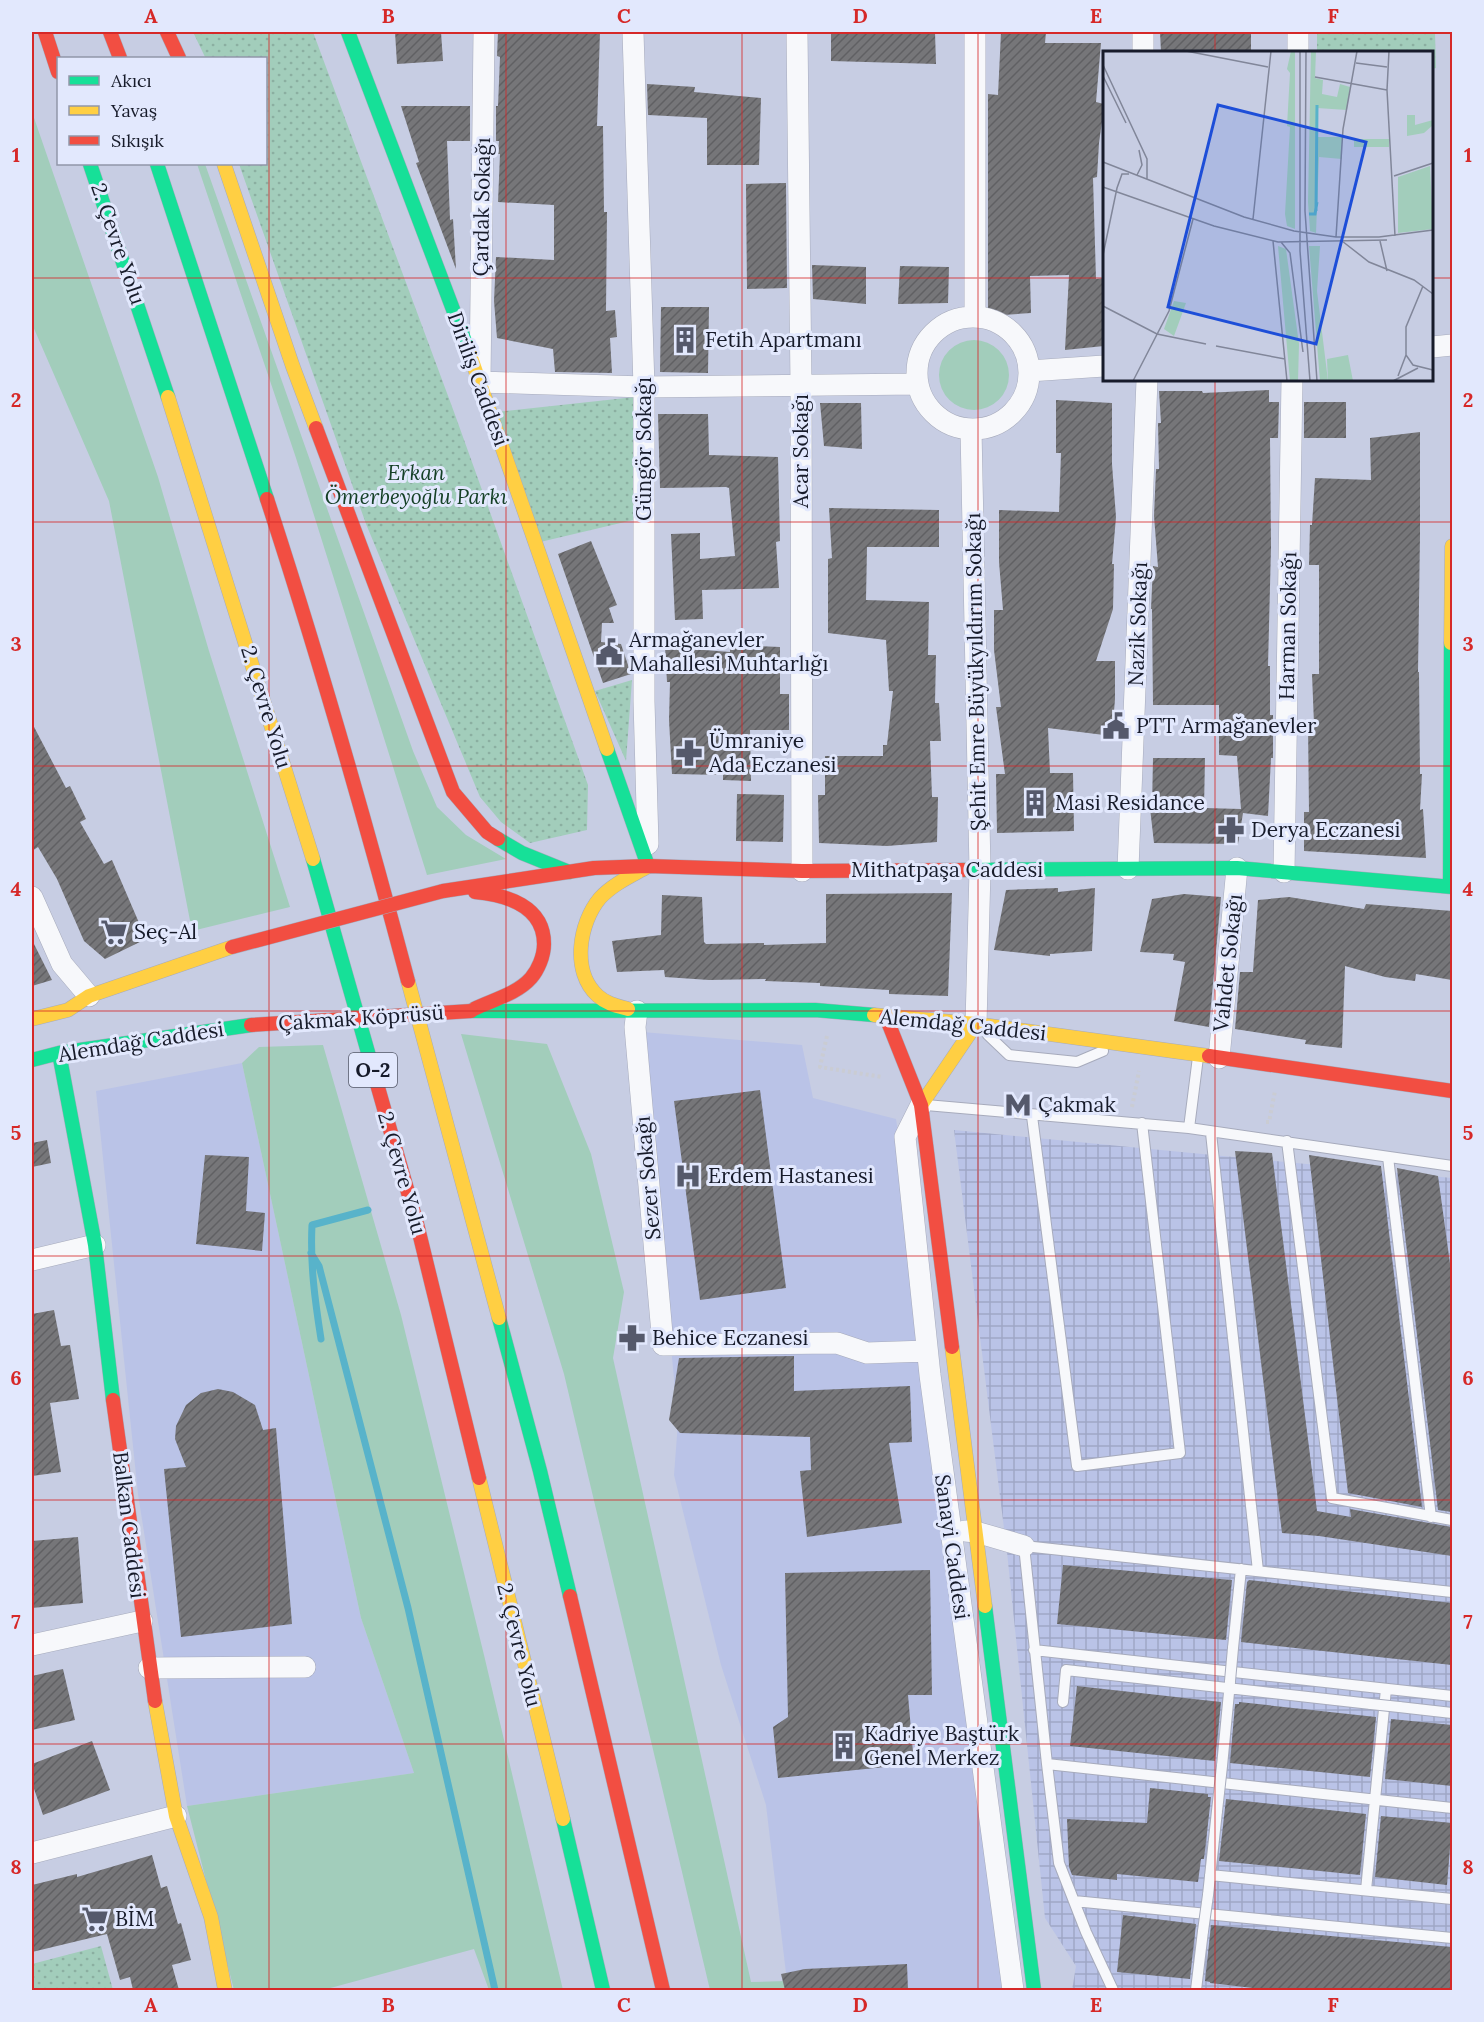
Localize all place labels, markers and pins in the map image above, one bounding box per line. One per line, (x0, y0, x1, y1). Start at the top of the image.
building icon: Fetih Apartmanı (670, 325, 700, 355)
place label: Fetih Apartmanı (705, 326, 862, 353)
place label: Armağanevler Mahallesi Muhtarlığı (628, 626, 828, 677)
public building icon: Armağanevler Mahallesi Muhtarlığı (594, 637, 624, 667)
public building icon: PTT Armağanevler (1101, 711, 1131, 741)
place label: PTT Armağanevler (1136, 712, 1316, 739)
place label: Ümraniye Ada Eczanesi (708, 727, 837, 778)
pharmacy icon: Ümraniye Ada Eczanesi (674, 738, 704, 768)
building icon: Masi Residance (1020, 788, 1050, 818)
place label: Masi Residance (1055, 789, 1205, 816)
pharmacy icon: Derya Eczanesi (1216, 815, 1246, 845)
place label: Derya Eczanesi (1251, 816, 1400, 843)
supermarket icon: Seç-Al (99, 917, 129, 947)
place label: Seç-Al (134, 918, 197, 945)
metro station icon: Çakmak (1003, 1090, 1033, 1120)
place label: Çakmak (1038, 1091, 1116, 1118)
hospital icon: Erdem Hastanesi (673, 1161, 703, 1191)
place label: Erdem Hastanesi (708, 1162, 874, 1189)
pharmacy icon: Behice Eczanesi (617, 1323, 647, 1353)
place label: Behice Eczanesi (652, 1324, 808, 1351)
place label: Kadriye Baştürk Genel Merkez (864, 1720, 1020, 1771)
building icon: Kadriye Baştürk Genel Merkez (829, 1731, 859, 1761)
supermarket icon: BİM (80, 1904, 110, 1934)
place label: BİM (115, 1905, 154, 1932)

